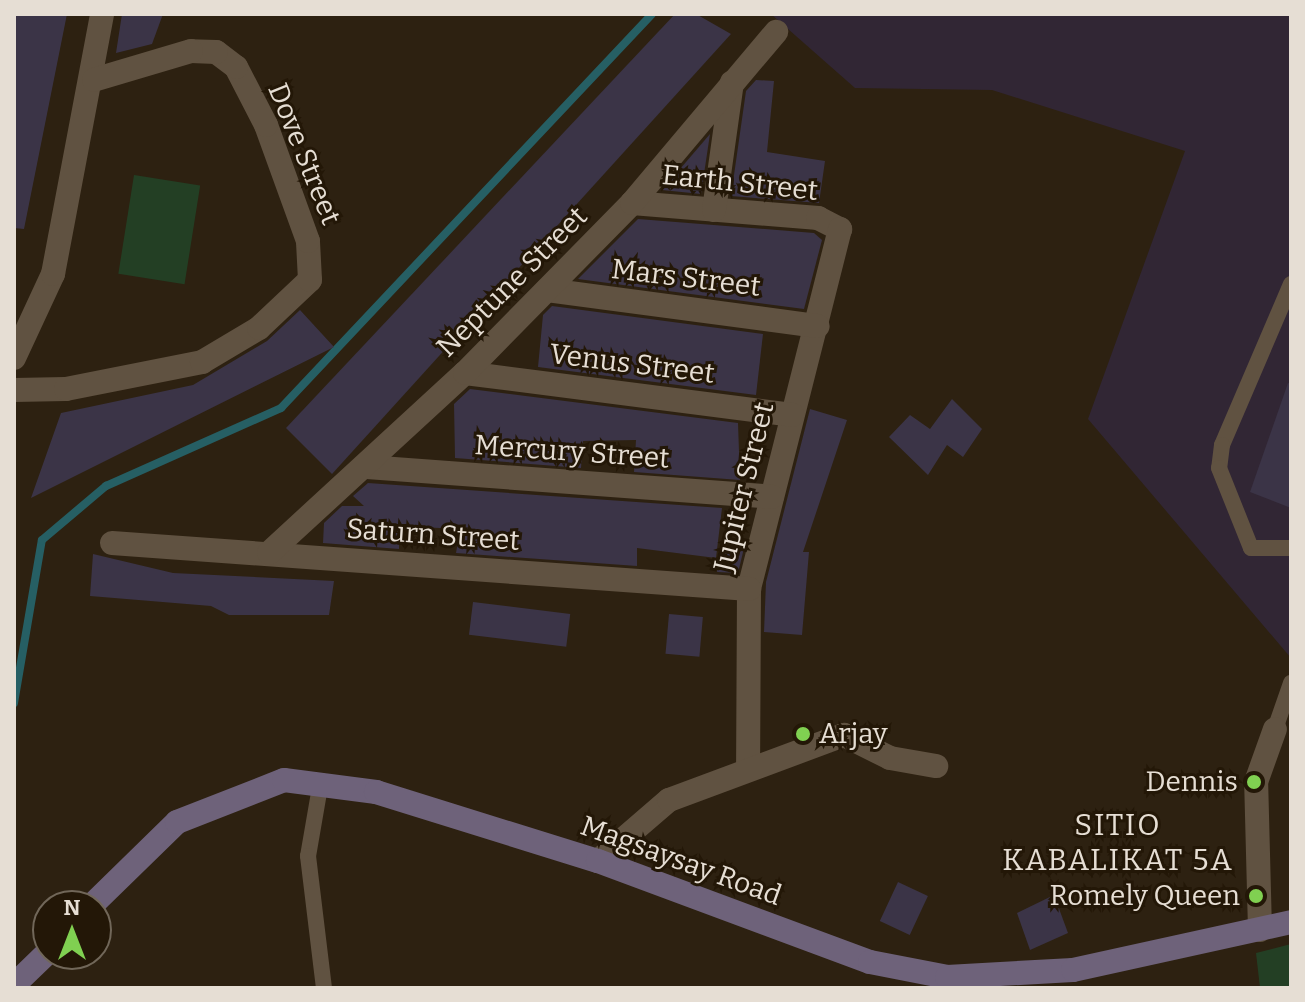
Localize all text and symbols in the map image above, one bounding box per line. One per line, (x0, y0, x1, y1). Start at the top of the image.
street label: Dove Street (260, 78, 348, 230)
street label: Earth Street (660, 158, 820, 208)
street label: Neptune Street (430, 200, 594, 364)
street label: Mars Street (610, 252, 762, 304)
street label: Venus Street (548, 337, 716, 391)
street label: Jupiter Street (707, 399, 781, 575)
street label: Mercury Street (474, 428, 670, 476)
street label: Saturn Street (345, 512, 521, 558)
place label: Arjay (819, 717, 888, 751)
marker: Arjay (794, 725, 812, 743)
place label: Dennis (1146, 765, 1238, 799)
marker: Dennis (1245, 773, 1263, 791)
district label: SITIO KABALIKAT 5A (1002, 807, 1234, 878)
street label: Magsaysay Road (576, 809, 786, 913)
place label: Romely Queen (1049, 879, 1240, 913)
marker: Romely Queen (1247, 887, 1265, 905)
north arrow (32, 890, 112, 970)
text: N (64, 894, 80, 921)

